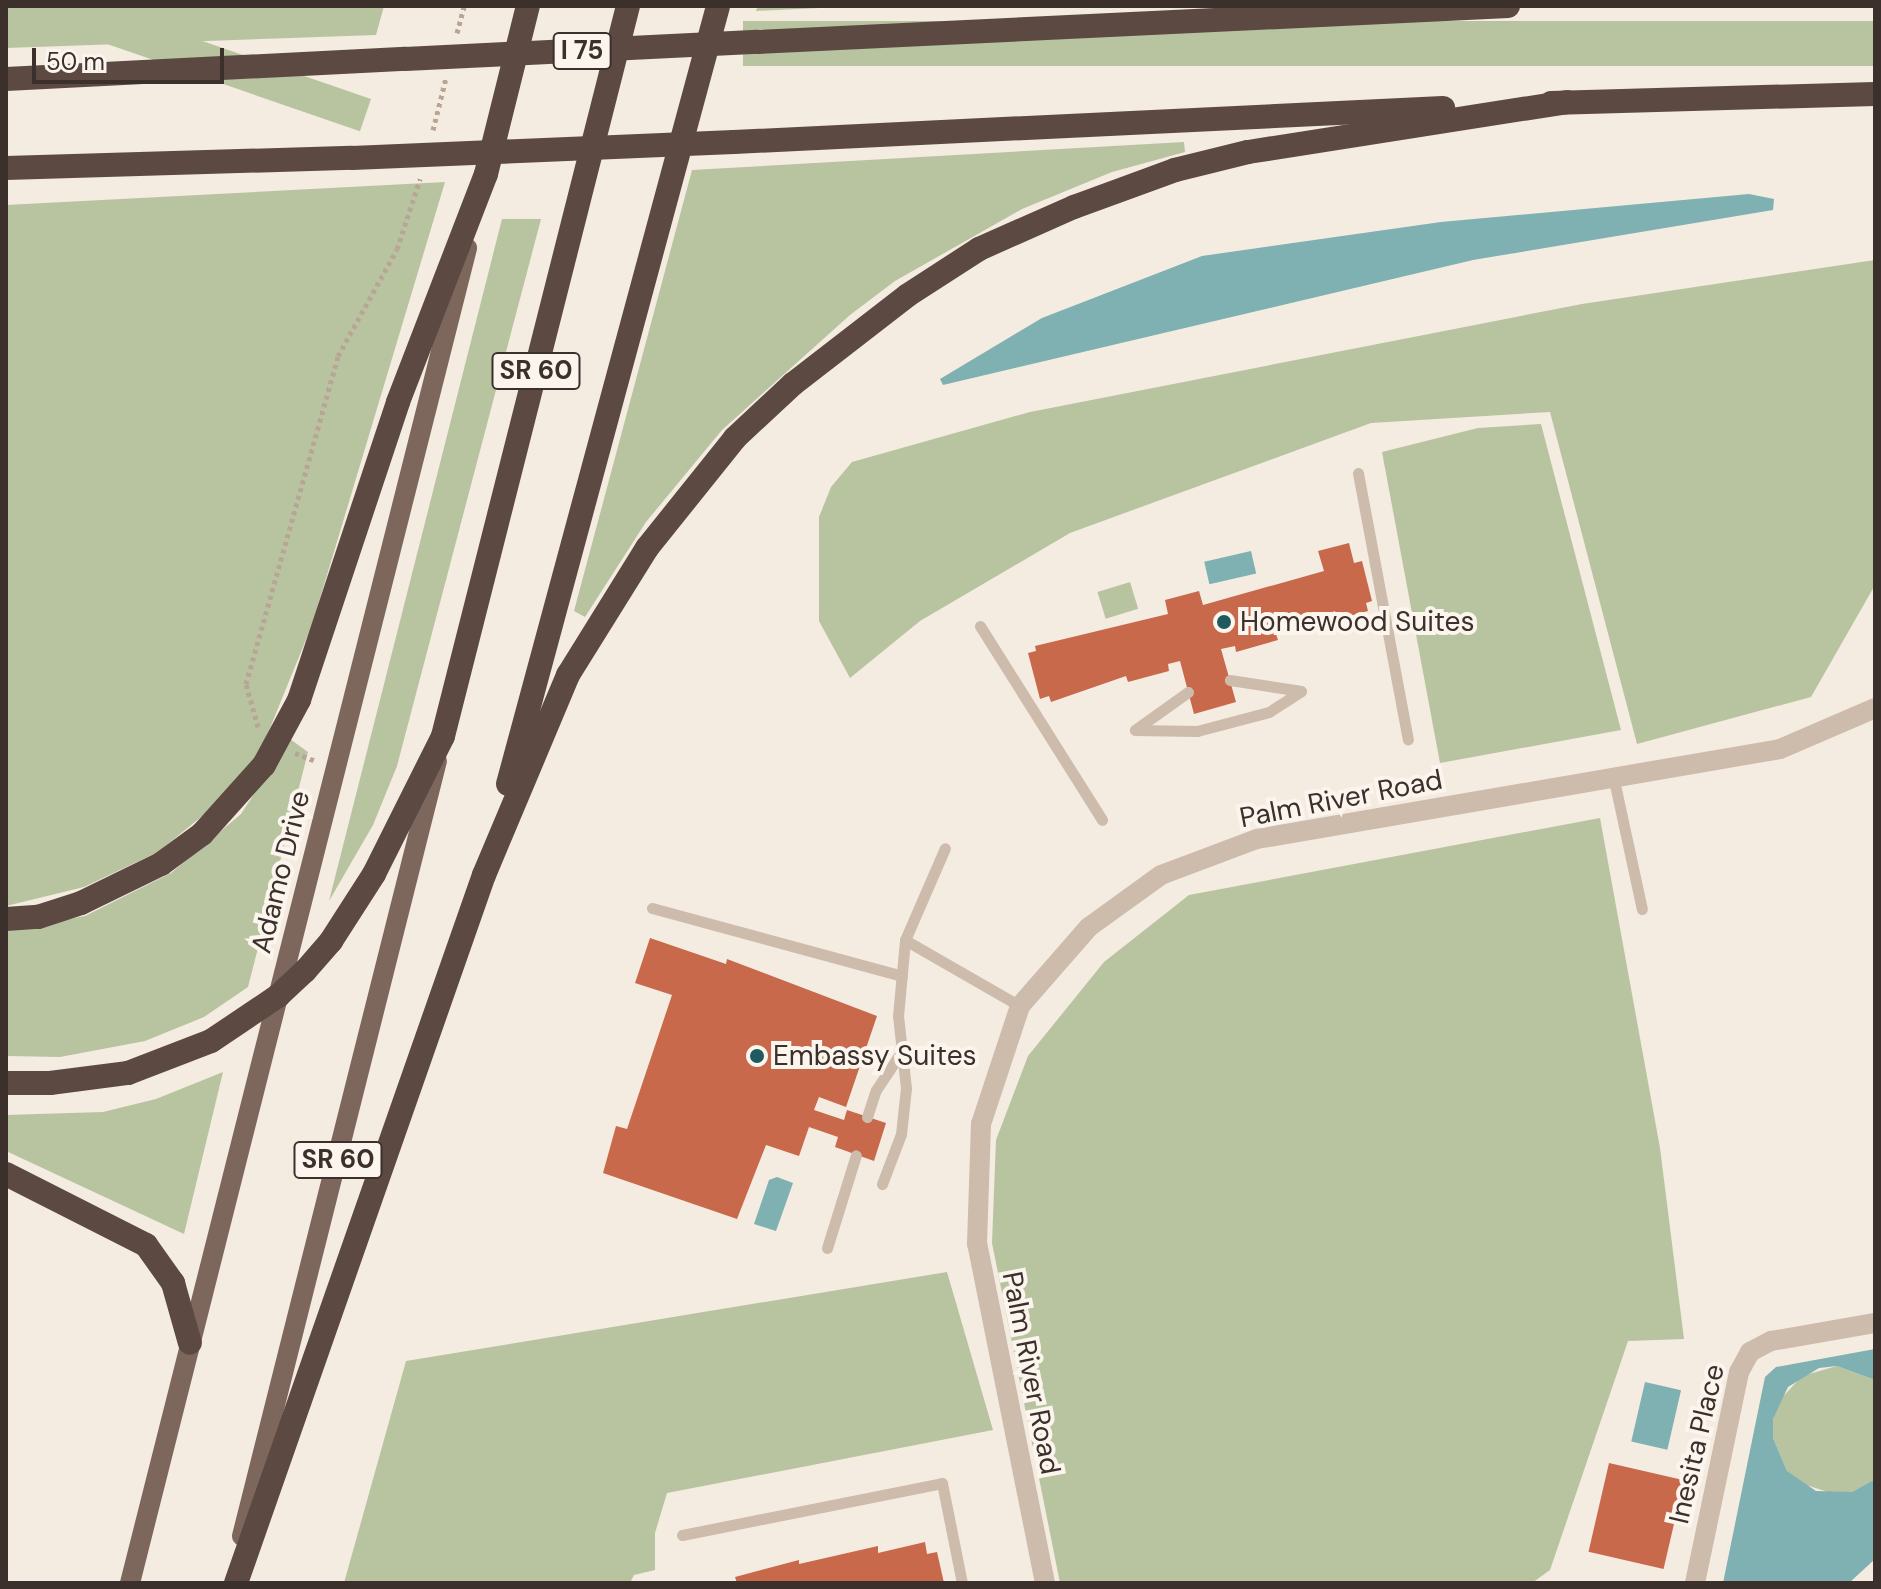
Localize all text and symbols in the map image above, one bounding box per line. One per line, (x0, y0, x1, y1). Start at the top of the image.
road number: I 75 (552, 29, 612, 73)
scale bar (36, 32, 228, 82)
text: 50 m (46, 46, 105, 77)
road number: SR 60 (490, 349, 582, 393)
place label: Homewood Suites (1240, 605, 1475, 639)
marker: Homewood Suites (1215, 613, 1233, 631)
street label: Palm River Road (1237, 763, 1445, 835)
street label: Adamo Drive (245, 787, 317, 957)
place label: Embassy Suites (773, 1039, 977, 1073)
marker: Embassy Suites (748, 1047, 766, 1065)
road number: SR 60 (292, 1138, 384, 1182)
street label: Palm River Road (995, 1269, 1067, 1477)
street label: Inesita Place (1662, 1361, 1732, 1527)

